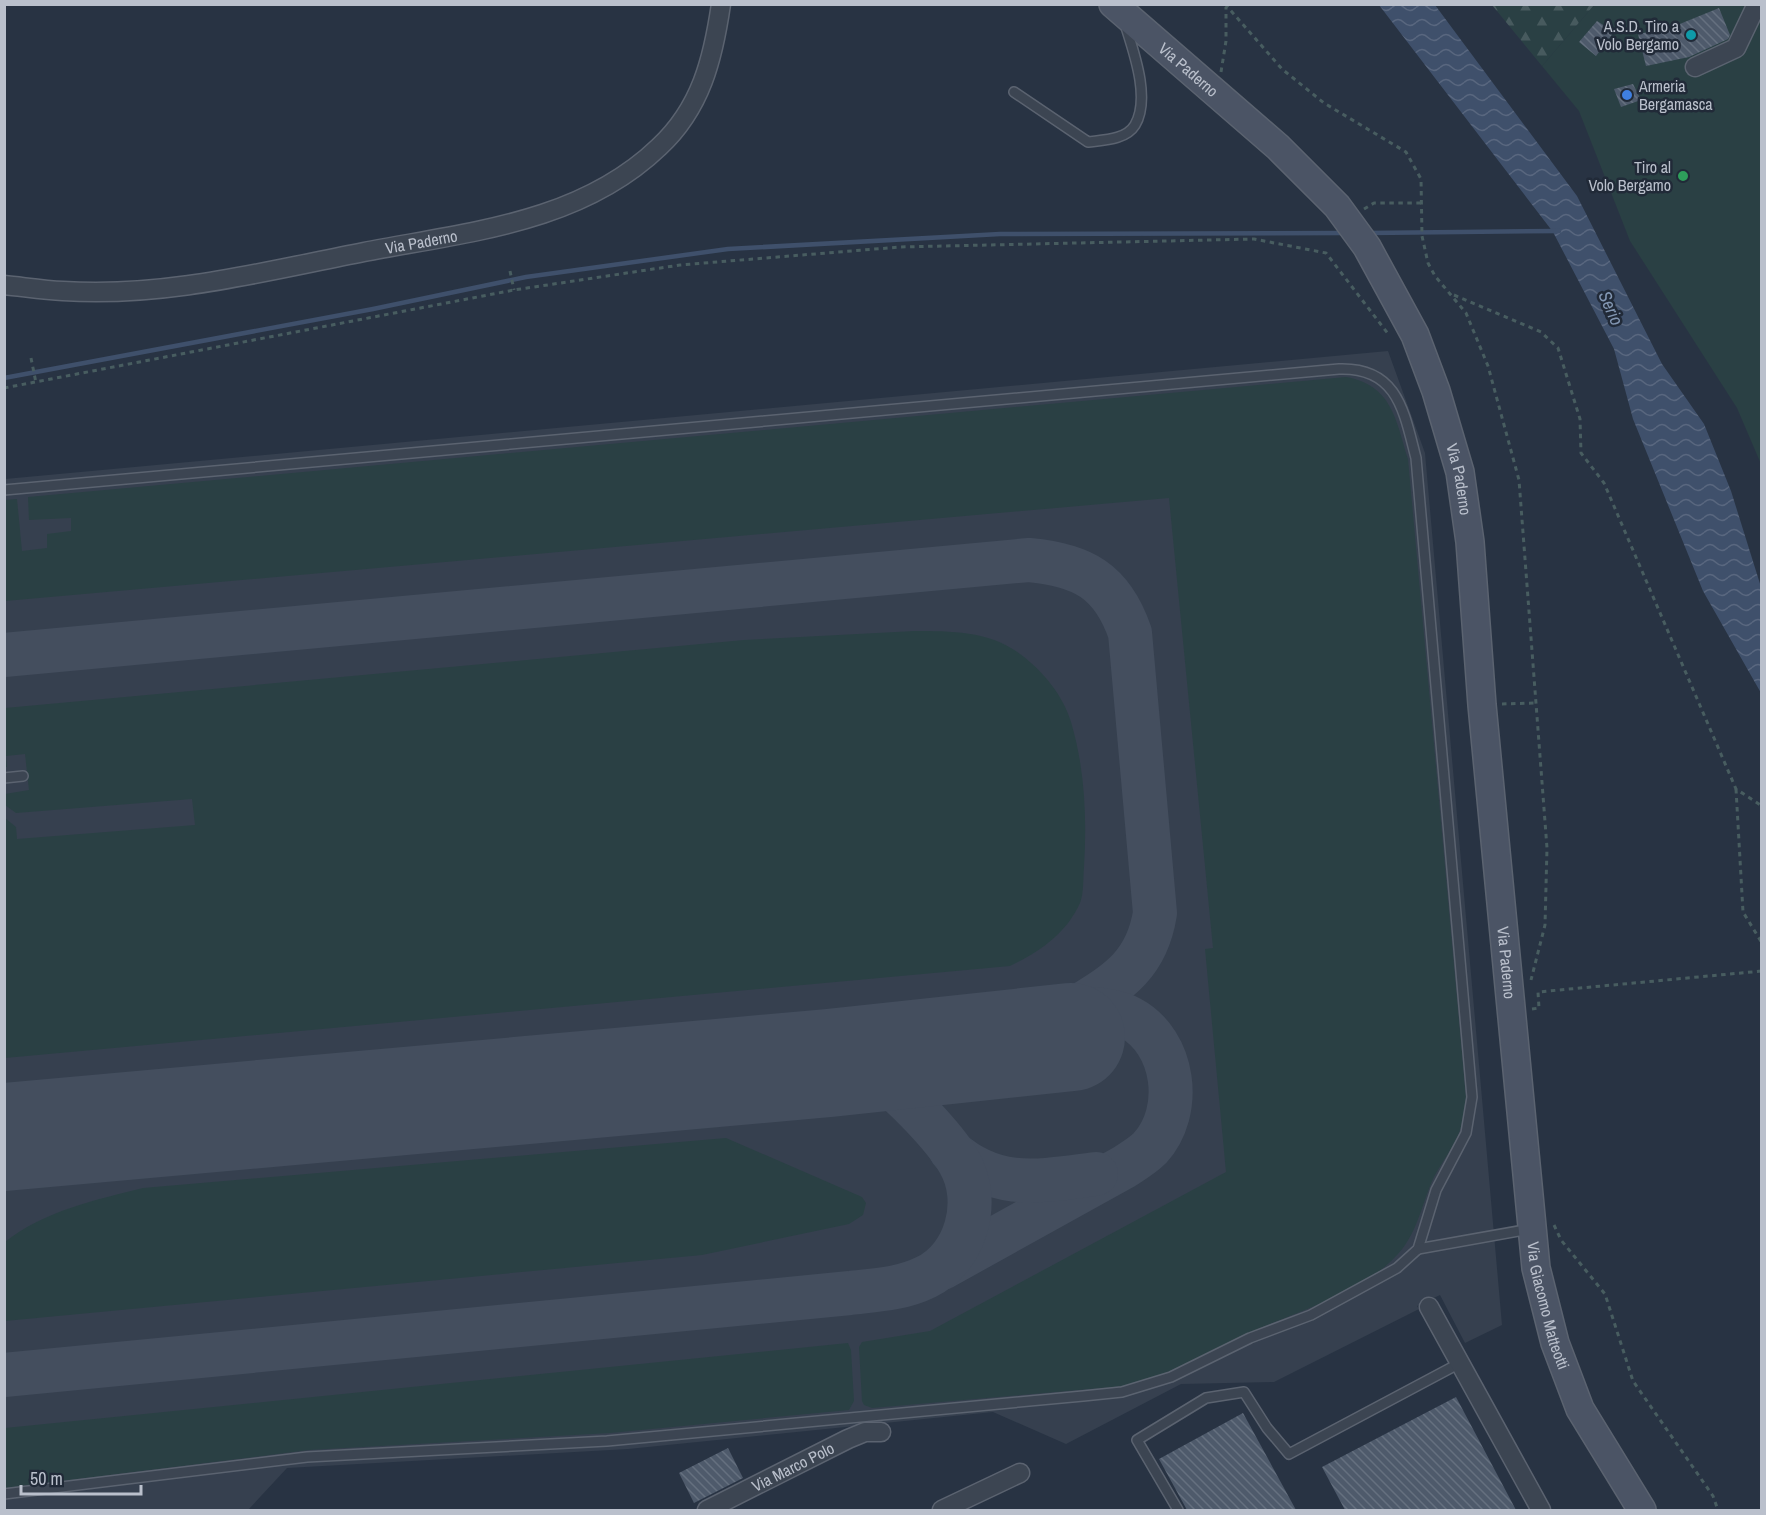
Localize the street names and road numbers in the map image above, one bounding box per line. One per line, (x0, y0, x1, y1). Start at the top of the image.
street label: Via Paderno (1154, 37, 1223, 102)
street label: Via Paderno (383, 224, 459, 259)
street label: Via Paderno (1441, 441, 1477, 516)
street label: Via Paderno (1492, 925, 1521, 1000)
street label: Via Giacomo Matteotti (1523, 1241, 1575, 1372)
street label: Via Marco Polo (748, 1437, 838, 1497)

